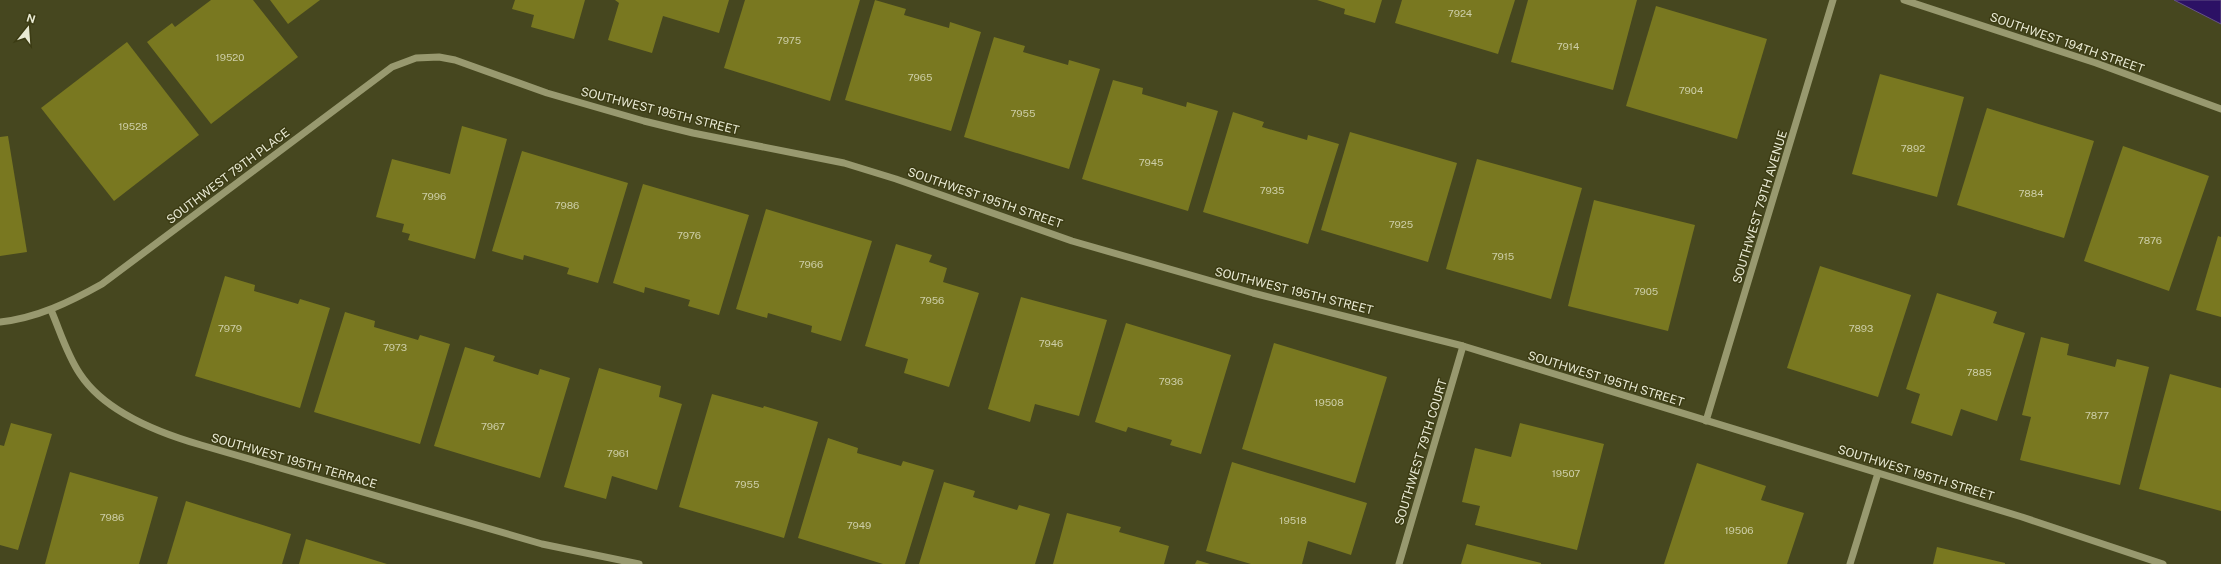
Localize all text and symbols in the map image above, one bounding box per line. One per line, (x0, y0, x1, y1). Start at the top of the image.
house number: 7924 (1448, 7, 1472, 19)
north arrow (8, 8, 48, 48)
street label: SOUTHWEST 194TH STREET (1988, 10, 2146, 76)
text: N (25, 11, 37, 25)
house number: 7975 (777, 34, 801, 46)
house number: 7914 (1557, 40, 1579, 52)
house number: 19520 (216, 51, 244, 63)
house number: 7965 (908, 71, 932, 83)
house number: 7904 (1679, 84, 1703, 96)
street label: SOUTHWEST 195TH STREET (579, 85, 741, 137)
house number: 7955 (1011, 107, 1035, 119)
house number: 19528 (118, 120, 148, 132)
street label: SOUTHWEST 79TH PLACE (164, 125, 292, 227)
street label: SOUTHWEST 79TH AVENUE (1730, 129, 1790, 285)
house number: 7892 (1901, 142, 1925, 154)
house number: 7945 (1139, 156, 1163, 168)
street label: SOUTHWEST 195TH STREET (906, 165, 1064, 231)
house number: 7935 (1260, 184, 1284, 196)
house number: 7884 (2019, 187, 2043, 199)
house number: 7996 (422, 190, 446, 202)
house number: 7986 (555, 199, 579, 211)
house number: 7925 (1389, 218, 1413, 230)
house number: 7976 (677, 229, 701, 241)
house number: 7876 (2138, 234, 2162, 246)
house number: 7915 (1492, 250, 1514, 262)
house number: 7966 (799, 258, 823, 270)
street label: SOUTHWEST 195TH STREET (1213, 265, 1375, 317)
house number: 7905 (1634, 285, 1658, 297)
house number: 7956 (920, 294, 944, 306)
house number: 7979 (218, 322, 242, 334)
house number: 7893 (1849, 322, 1873, 334)
house number: 7946 (1039, 337, 1063, 349)
house number: 7973 (383, 341, 407, 353)
street label: SOUTHWEST 195TH STREET (1526, 349, 1686, 409)
house number: 7885 (1966, 366, 1992, 378)
house number: 7936 (1159, 375, 1183, 387)
street label: SOUTHWEST 79TH COURT (1392, 377, 1450, 527)
house number: 19508 (1314, 396, 1344, 408)
house number: 7877 (2085, 409, 2109, 421)
house number: 7967 (481, 420, 505, 432)
street label: SOUTHWEST 195TH TERRACE (209, 431, 379, 491)
street label: SOUTHWEST 195TH STREET (1836, 443, 1996, 503)
house number: 7961 (607, 447, 629, 459)
house number: 19507 (1552, 467, 1580, 479)
house number: 7955 (735, 478, 759, 490)
house number: 7986 (100, 511, 124, 523)
house number: 19518 (1279, 514, 1307, 526)
house number: 7949 (847, 519, 871, 531)
house number: 19506 (1724, 524, 1754, 536)

